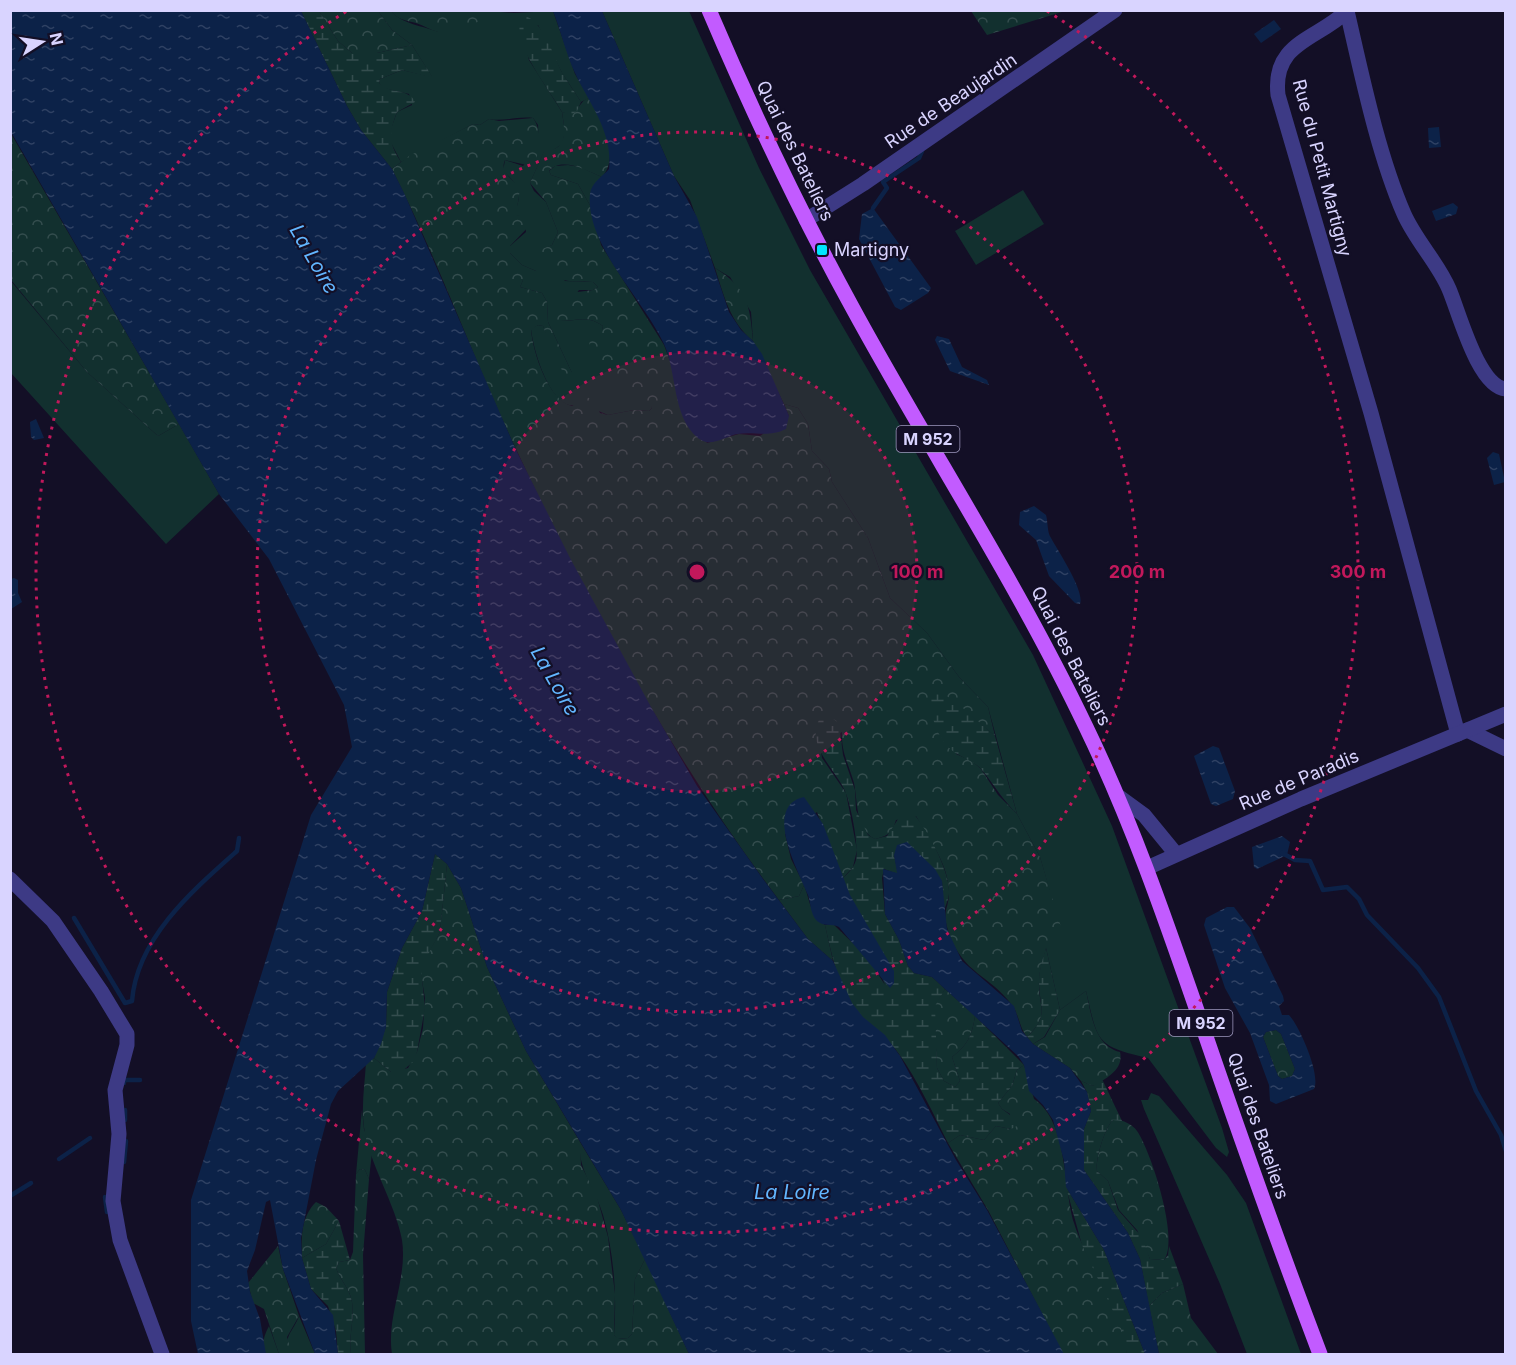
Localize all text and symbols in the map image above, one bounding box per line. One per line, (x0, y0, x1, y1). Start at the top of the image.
north arrow (12, 12, 72, 72)
text: N (46, 31, 68, 47)
street label: Rue de Beaujardin (881, 49, 1021, 152)
street label: Quai des Bateliers (752, 77, 839, 224)
street label: Rue du Petit Martigny (1289, 77, 1356, 259)
water label: La Loire (285, 220, 343, 298)
place label: Martigny (834, 239, 909, 260)
marker: Martigny (815, 243, 829, 257)
road number: M 952 (896, 426, 960, 452)
text: 100 m (891, 561, 943, 582)
text: 200 m (1109, 561, 1165, 582)
text: 300 m (1330, 561, 1386, 582)
centre of rings (687, 562, 707, 582)
street label: Quai des Bateliers (1027, 583, 1116, 729)
water label: La Loire (526, 642, 584, 720)
street label: Rue de Paradis (1236, 745, 1362, 814)
road number: M 952 (1170, 1010, 1232, 1036)
street label: Quai des Bateliers (1224, 1050, 1293, 1202)
water label: La Loire (754, 1180, 830, 1204)

